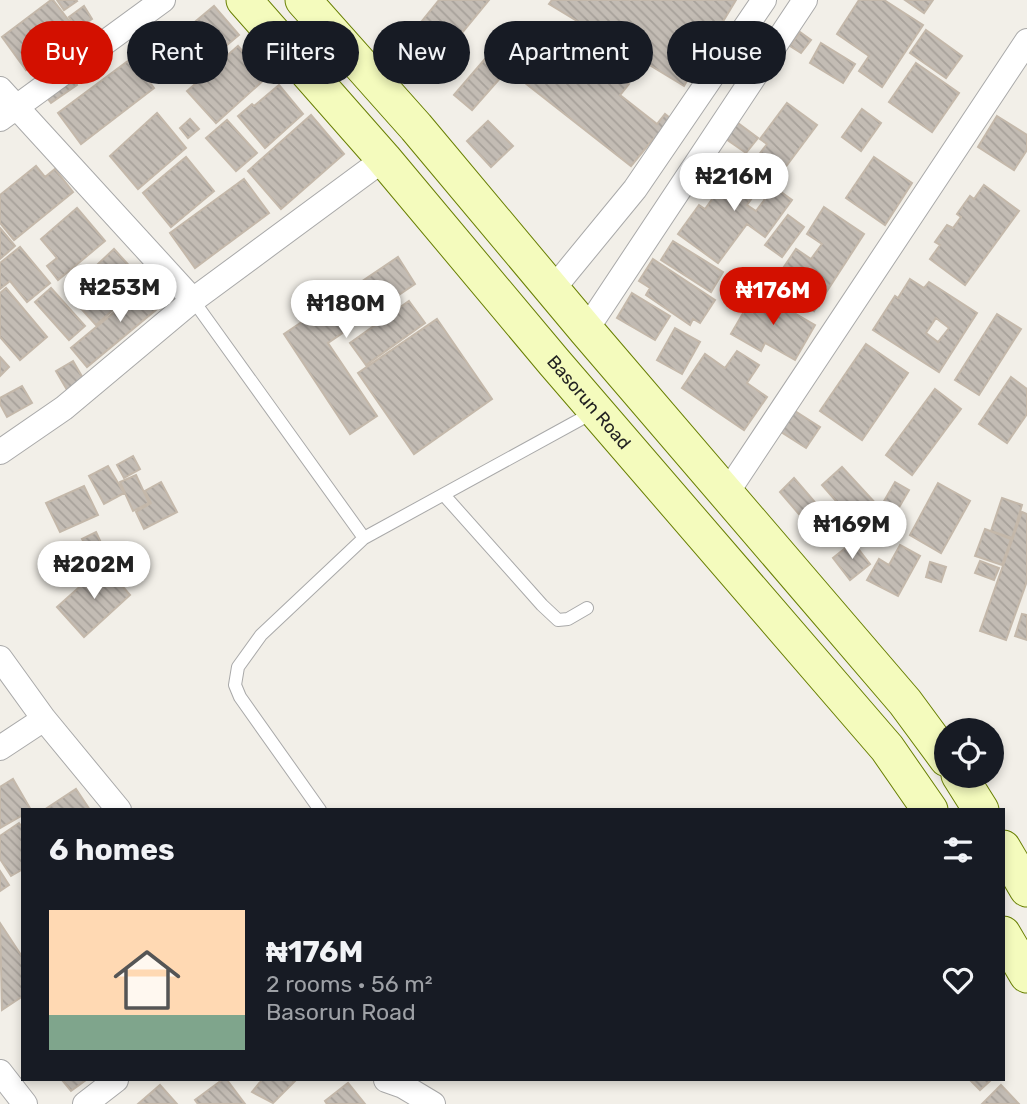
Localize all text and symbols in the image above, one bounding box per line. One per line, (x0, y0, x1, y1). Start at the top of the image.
chip: Buy (21, 21, 113, 84)
chip: Rent (127, 21, 228, 84)
chip: Filters (242, 21, 359, 84)
chip: New (373, 21, 470, 84)
chip: Apartment (484, 21, 653, 84)
chip: House (667, 21, 786, 84)
pin: ₦216M (685, 154, 783, 213)
text: ₦216M (695, 162, 773, 190)
pin: ₦253M (71, 264, 169, 324)
pin: ₦176M (724, 268, 822, 327)
text: ₦253M (80, 273, 160, 301)
text: ₦176M (736, 276, 810, 304)
pin: ₦180M (297, 280, 395, 340)
text: ₦180M (307, 289, 385, 317)
street label: Basorun Road (542, 351, 635, 454)
pin: ₦169M (803, 502, 901, 561)
text: ₦169M (814, 510, 890, 538)
pin: ₦202M (45, 542, 143, 601)
text: ₦202M (53, 550, 135, 578)
map controls (934, 718, 1004, 788)
button: locate (934, 718, 1004, 788)
icon: filters (939, 831, 977, 869)
text: 6 homes (49, 832, 175, 868)
text: ₦176M (266, 934, 363, 970)
icon: home (105, 938, 189, 1022)
icon: heart (939, 961, 977, 999)
text: 2 rooms · 56 m² (266, 970, 433, 998)
text: Basorun Road (266, 998, 416, 1026)

